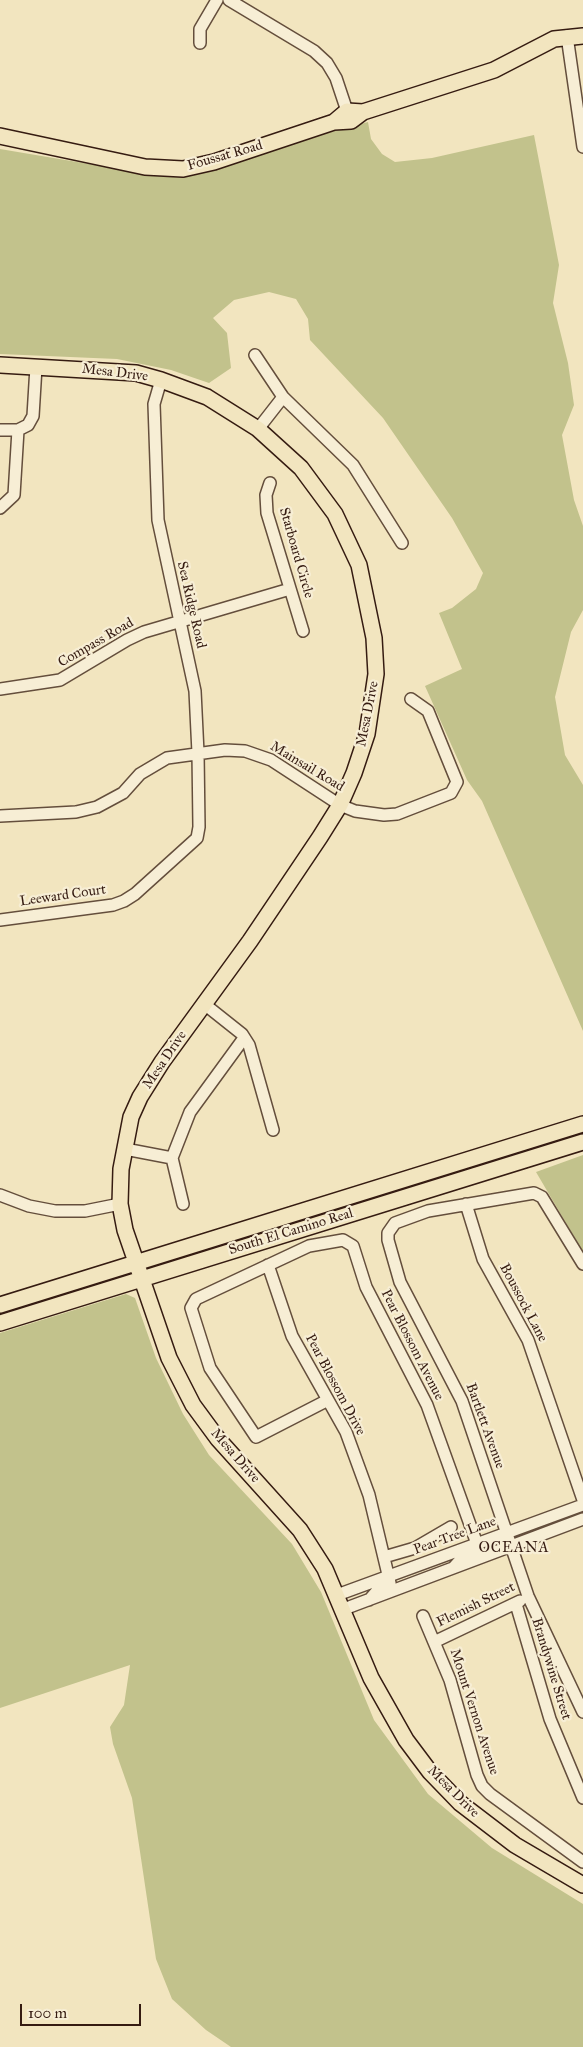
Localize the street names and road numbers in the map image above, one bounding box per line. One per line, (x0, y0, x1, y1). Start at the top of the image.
street label: Foussat Road (185, 137, 265, 175)
street label: Mesa Drive (81, 361, 149, 385)
street label: Starboard Circle (275, 506, 317, 600)
street label: Sea Ridge Road (173, 560, 209, 650)
street label: Compass Road (55, 615, 137, 671)
street label: Mesa Drive (353, 680, 383, 748)
street label: Mainsail Road (267, 738, 347, 796)
street label: Leeward Court (19, 882, 107, 910)
street label: Mesa Drive (139, 1028, 191, 1092)
street label: South El Camino Real (227, 1205, 355, 1259)
street label: Boussock Lane (495, 1261, 551, 1345)
street label: Pear Blossom Avenue (377, 1287, 447, 1403)
street label: Pear Blossom Drive (301, 1331, 369, 1439)
street label: Bartlett Avenue (462, 1381, 508, 1471)
street label: Mesa Drive (207, 1425, 263, 1487)
street label: Pear Tree Lane (412, 1513, 498, 1559)
street label: Flemish Street (434, 1579, 518, 1631)
street label: Brandywine Street (528, 1616, 574, 1722)
street label: Mount Vernon Avenue (446, 1647, 502, 1777)
street label: Mesa Drive (424, 1763, 482, 1821)

